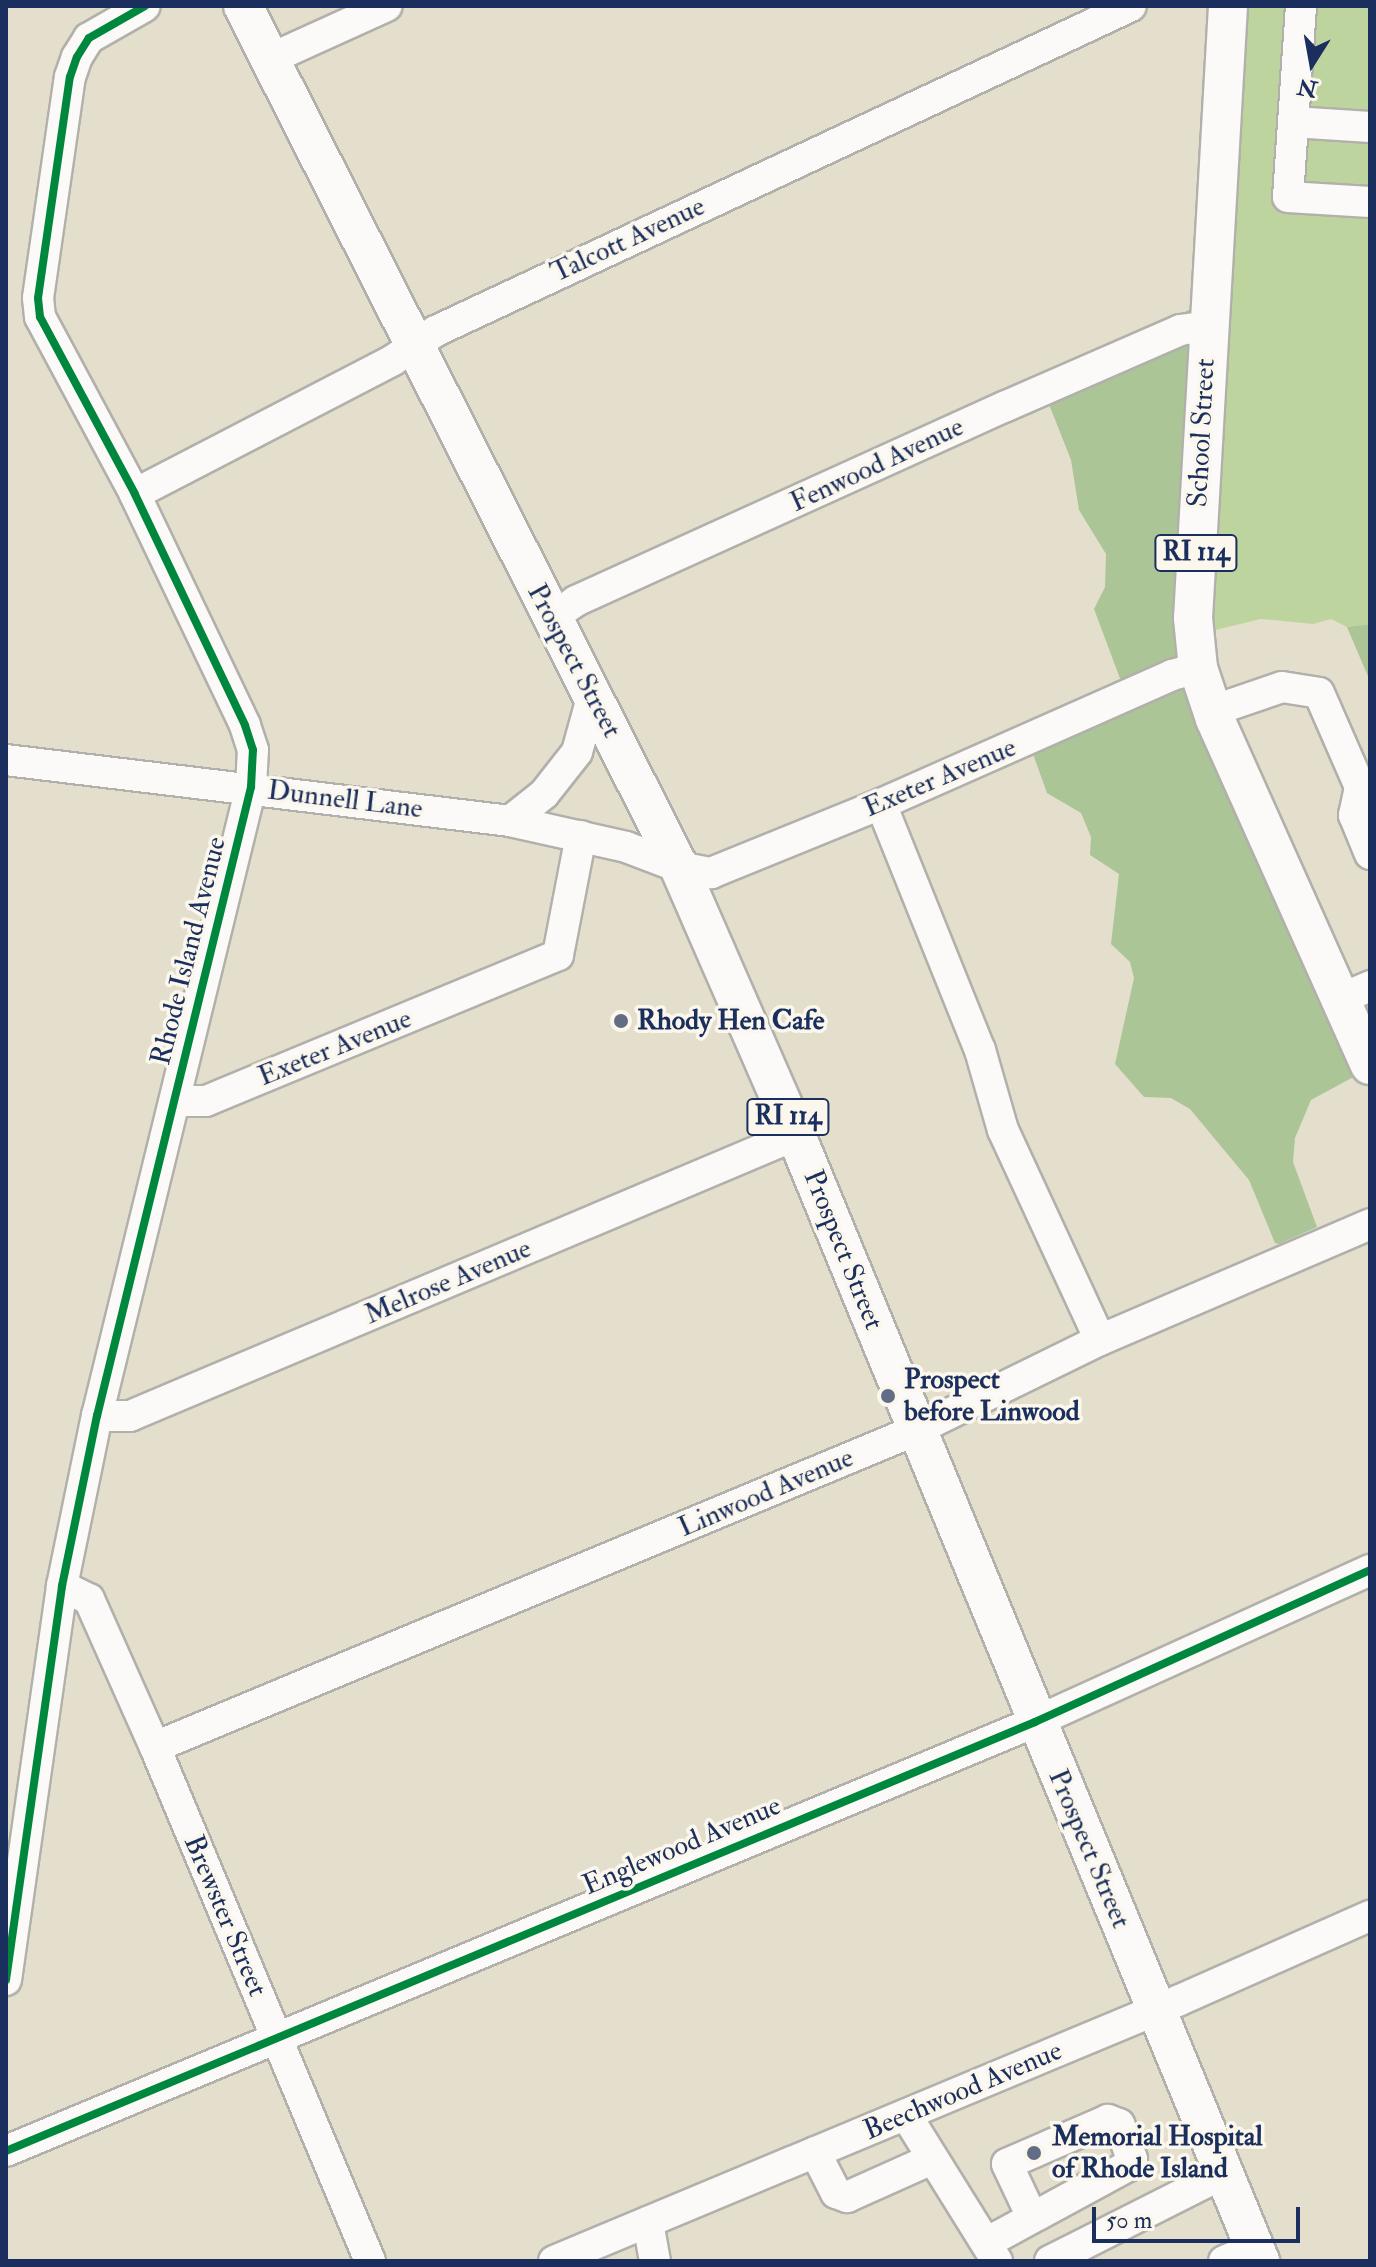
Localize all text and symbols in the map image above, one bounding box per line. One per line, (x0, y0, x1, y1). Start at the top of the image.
north arrow (1272, 24, 1352, 104)
text: N (1295, 72, 1320, 103)
street label: Talcott Avenue (546, 190, 710, 290)
street label: School Street (1181, 358, 1223, 508)
street label: Fenwood Avenue (785, 410, 969, 520)
road number: RI 114 (1154, 531, 1238, 575)
street label: Prospect Street (519, 578, 629, 744)
street label: Exeter Avenue (859, 731, 1021, 825)
street label: Dunnell Lane (266, 774, 424, 826)
street label: Rhode Island Avenue (144, 833, 234, 1069)
street label: Exeter Avenue (253, 1002, 417, 1094)
place label: Rhody Hen Cafe (637, 1004, 824, 1038)
marker: Rhody Hen Cafe (612, 1012, 630, 1030)
road number: RI 114 (746, 1095, 830, 1139)
street label: Prospect Street (796, 1165, 890, 1335)
street label: Melrose Avenue (360, 1232, 536, 1332)
place label: Prospect before Linwood (904, 1363, 1079, 1429)
marker: Prospect before Linwood (879, 1387, 897, 1405)
street label: Linwood Avenue (674, 1441, 858, 1545)
street label: Prospect Street (1040, 1765, 1138, 1933)
street label: Englewood Avenue (578, 1789, 786, 1903)
street label: Brewster Street (176, 1830, 274, 2002)
street label: Beechwood Avenue (859, 2034, 1067, 2148)
place label: Memorial Hospital of Rhode Island (1052, 2120, 1263, 2186)
marker: Memorial Hospital of Rhode Island (1023, 2142, 1045, 2164)
scale bar (1096, 2191, 1304, 2241)
text: 50 m (1106, 2205, 1152, 2236)

